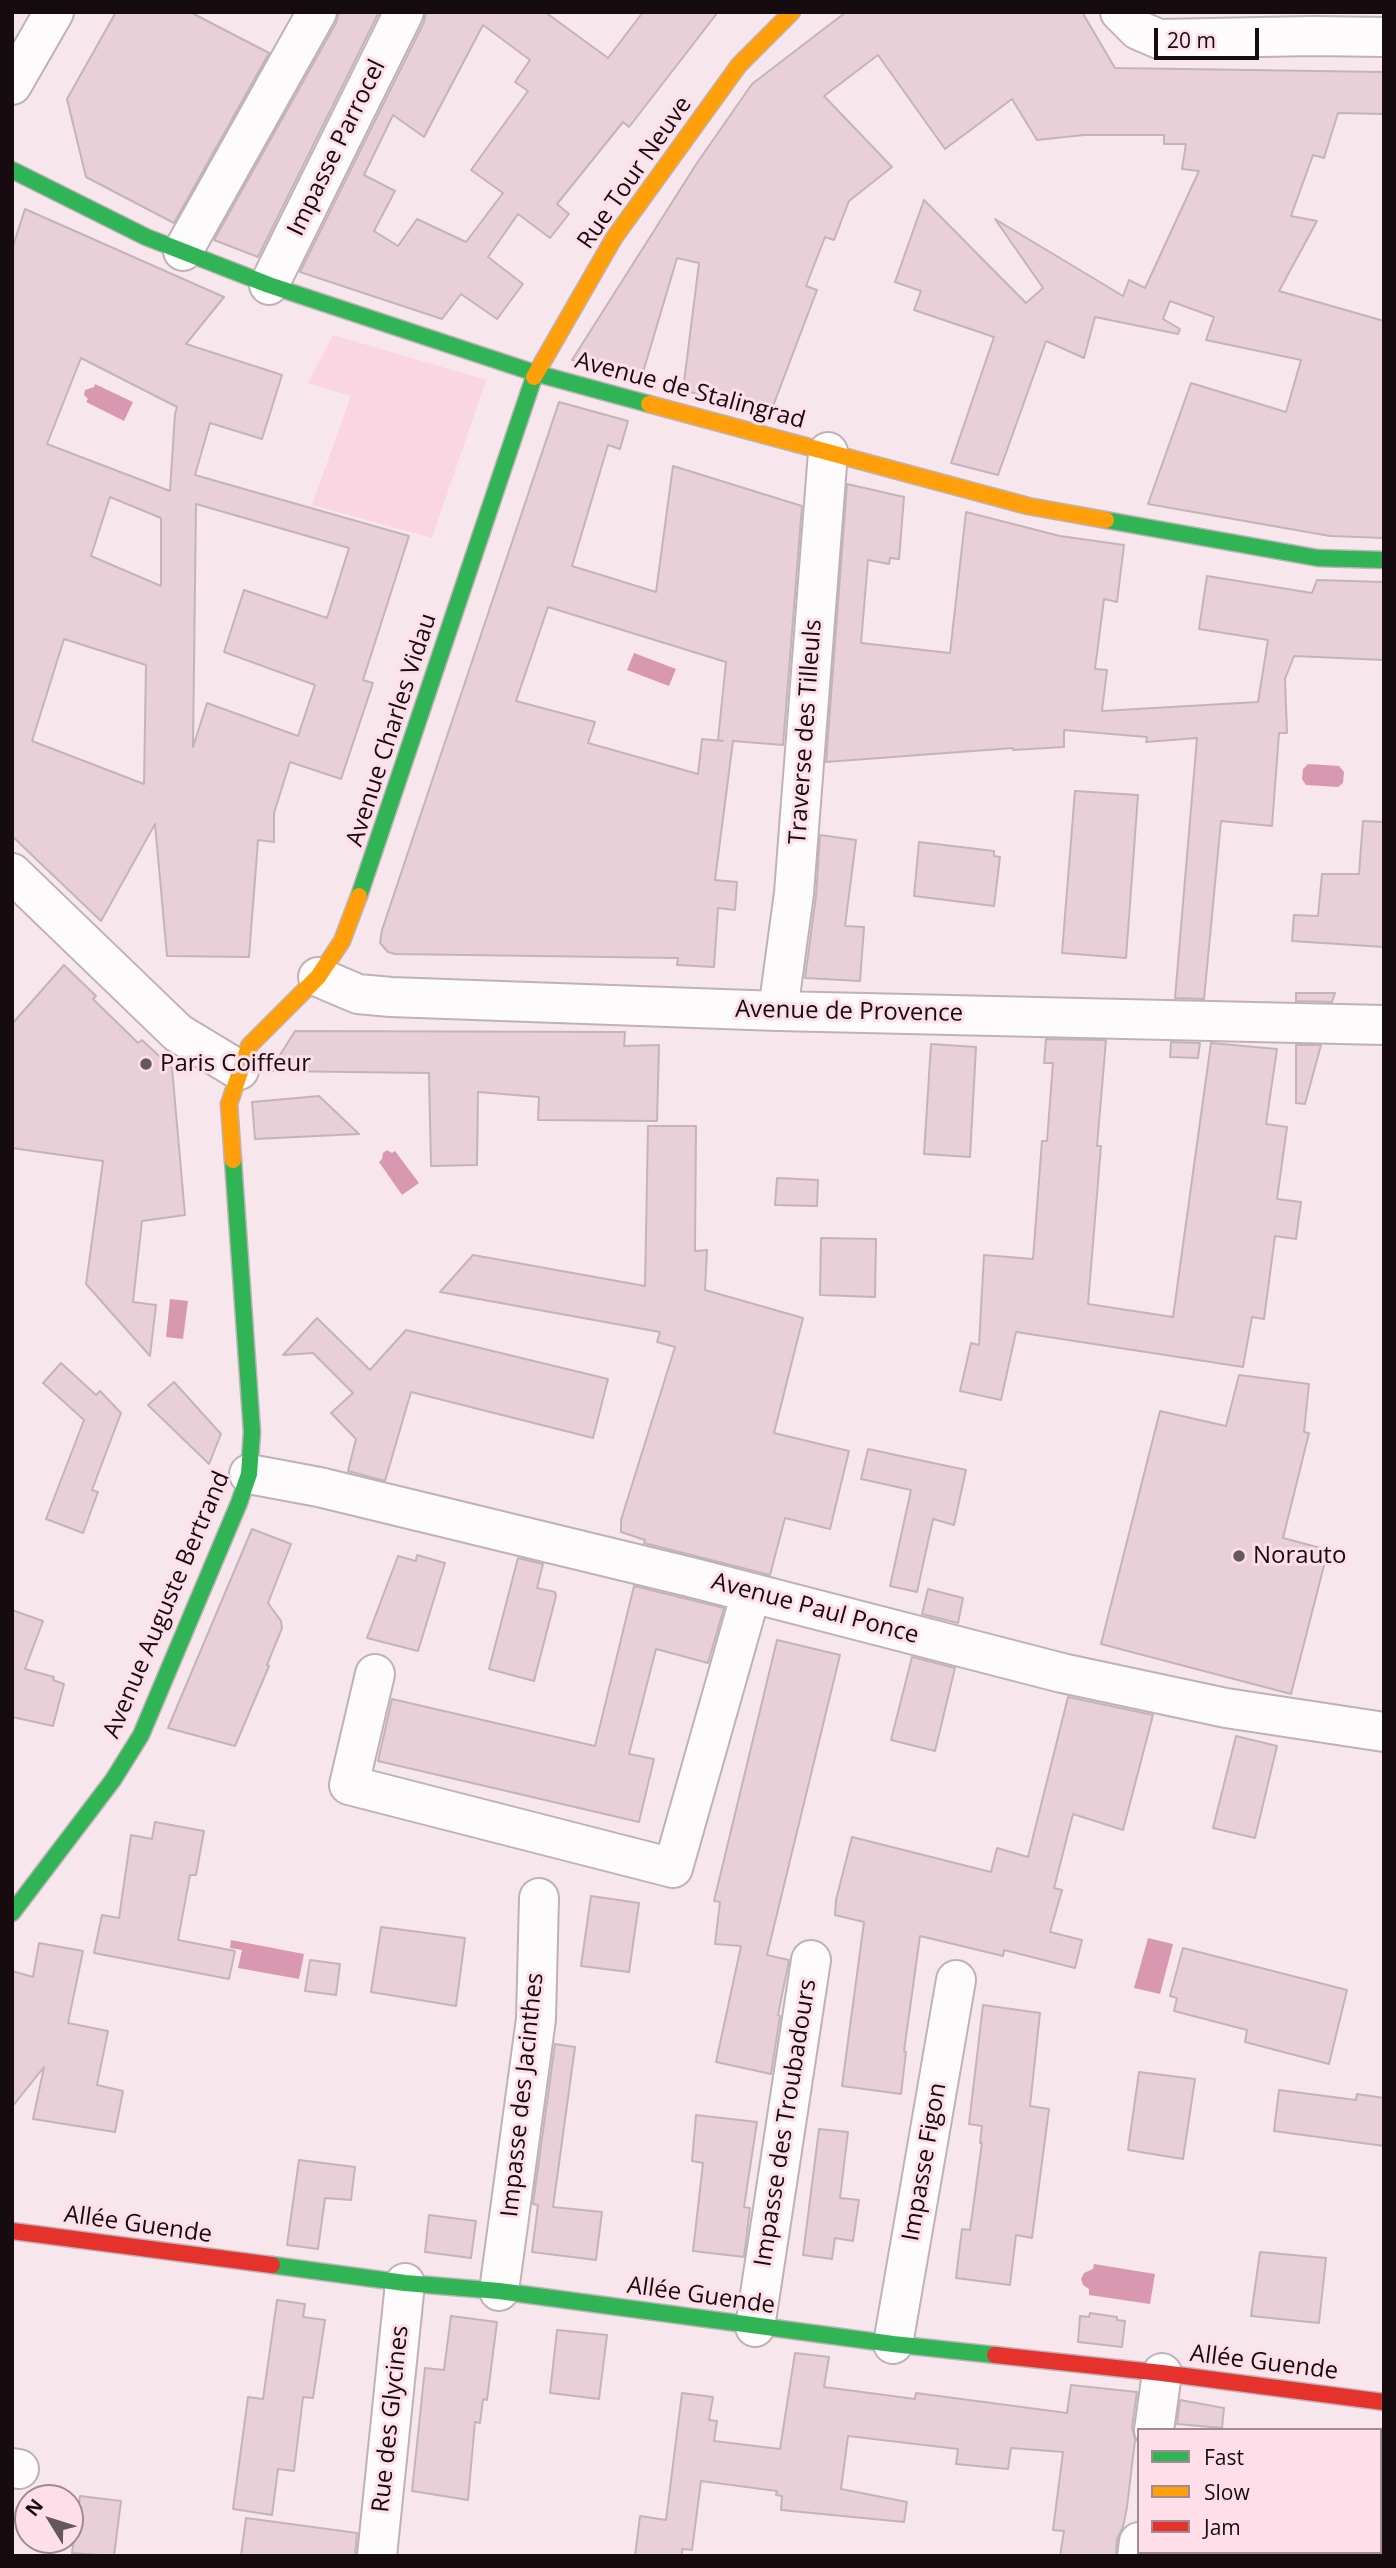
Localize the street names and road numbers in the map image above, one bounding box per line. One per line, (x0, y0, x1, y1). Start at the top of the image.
street label: Impasse Parrocel (282, 55, 392, 241)
street label: Rue Tour Neuve (572, 91, 698, 255)
street label: Avenue de Stalingrad (572, 346, 808, 436)
street label: Avenue Charles Vidau (341, 610, 443, 850)
street label: Traverse des Tilleuls (784, 618, 828, 846)
street label: Avenue de Provence (735, 996, 963, 1028)
street label: Avenue Auguste Bertrand (98, 1467, 236, 1743)
street label: Avenue Paul Ponce (708, 1568, 922, 1650)
street label: Impasse des Jacinthes (496, 1971, 550, 2219)
street label: Impasse des Troubadours (749, 1977, 823, 2269)
street label: Impasse Figon (897, 2081, 953, 2243)
street label: Allée Guende (62, 2200, 214, 2250)
street label: Allée Guende (625, 2271, 777, 2321)
street label: Rue des Glycines (367, 2324, 415, 2514)
street label: Allée Guende (1188, 2340, 1340, 2386)

